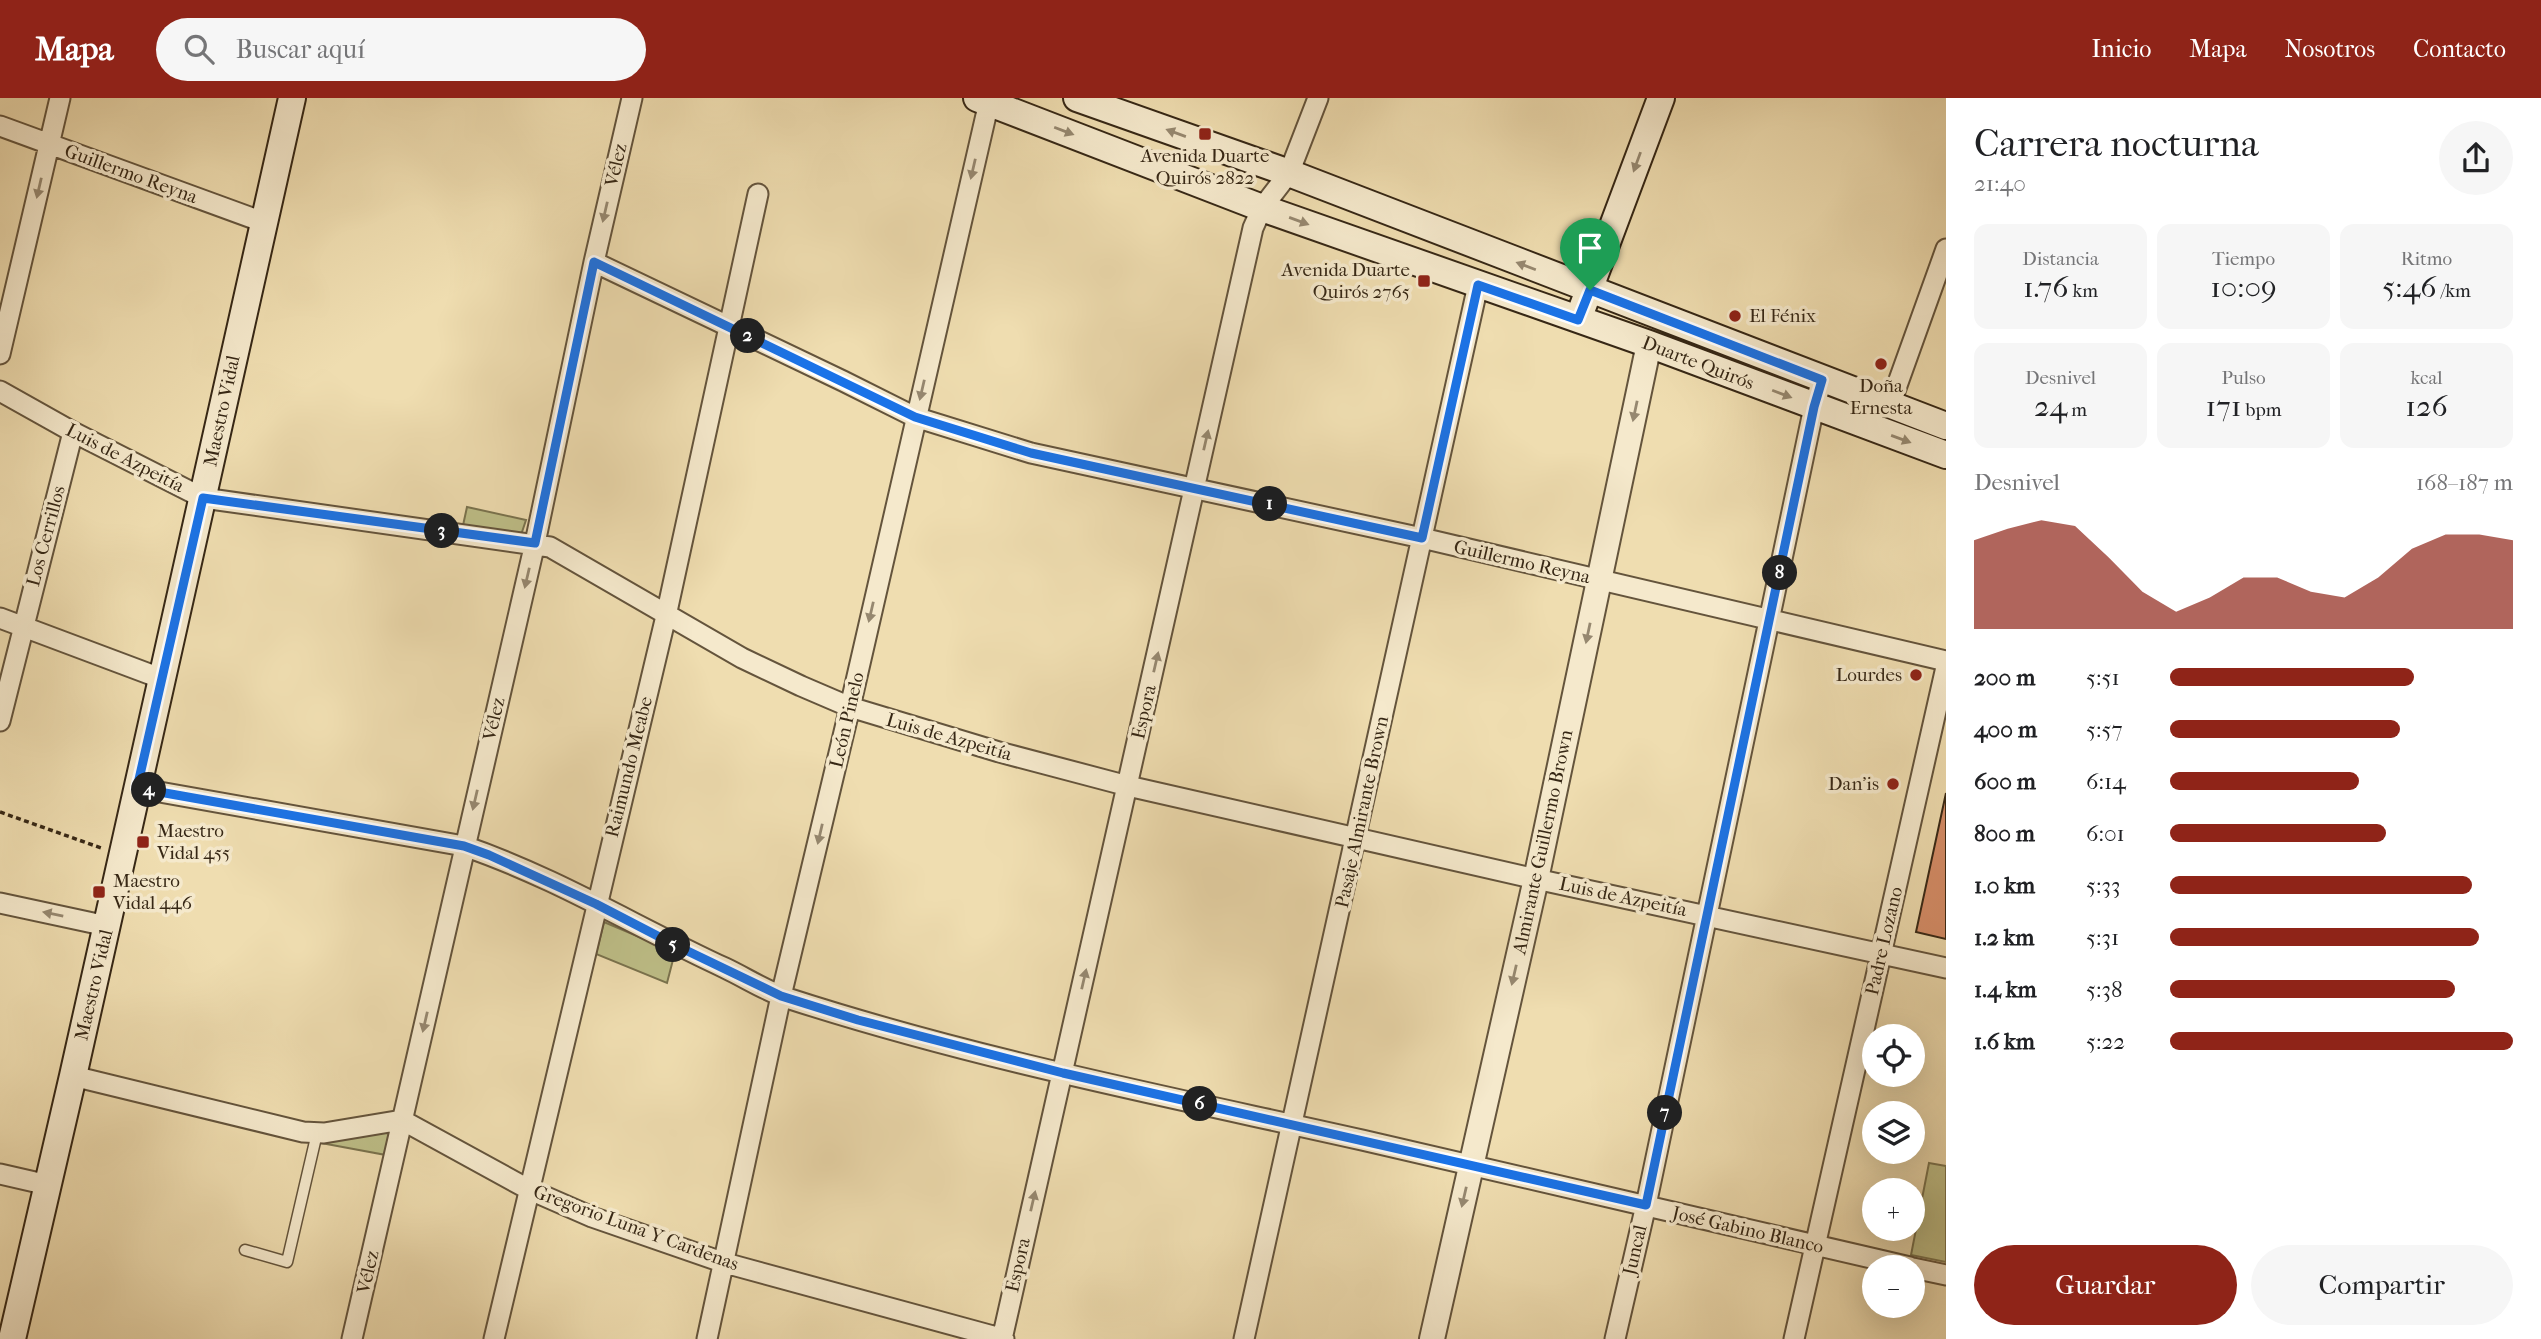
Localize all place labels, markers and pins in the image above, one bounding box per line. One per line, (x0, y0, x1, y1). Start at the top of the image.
marker: Avenida Duarte Quirós 2822 (1197, 126, 1213, 142)
place label: Avenida Duarte Quirós 2822 (1140, 145, 1269, 189)
pin (1560, 218, 1620, 290)
place label: Avenida Duarte Quirós 2765 (1280, 259, 1410, 303)
marker: Avenida Duarte Quirós 2765 (1416, 273, 1432, 289)
place label: El Fénix (1749, 305, 1816, 327)
marker: El Fénix (1727, 308, 1743, 324)
pin: 2 (730, 318, 766, 354)
marker: Doña Ernesta (1873, 356, 1889, 372)
place label: Doña Ernesta (1850, 375, 1913, 419)
pin: 1 (1252, 486, 1288, 522)
pin: 3 (424, 514, 460, 548)
pin: 8 (1762, 556, 1798, 590)
place label: Lourdes (1836, 664, 1902, 686)
marker: Lourdes (1908, 667, 1924, 683)
pin: 4 (132, 772, 166, 808)
place label: Dan'is (1828, 773, 1879, 795)
marker: Dan'is (1885, 776, 1901, 792)
place label: Maestro Vidal 455 (156, 820, 230, 864)
marker: Maestro Vidal 455 (135, 834, 151, 850)
place label: Maestro Vidal 446 (112, 870, 193, 914)
marker: Maestro Vidal 446 (91, 884, 107, 900)
pin: 5 (656, 928, 690, 962)
pin: 6 (1182, 1086, 1218, 1122)
pin: 7 (1648, 1096, 1682, 1130)

